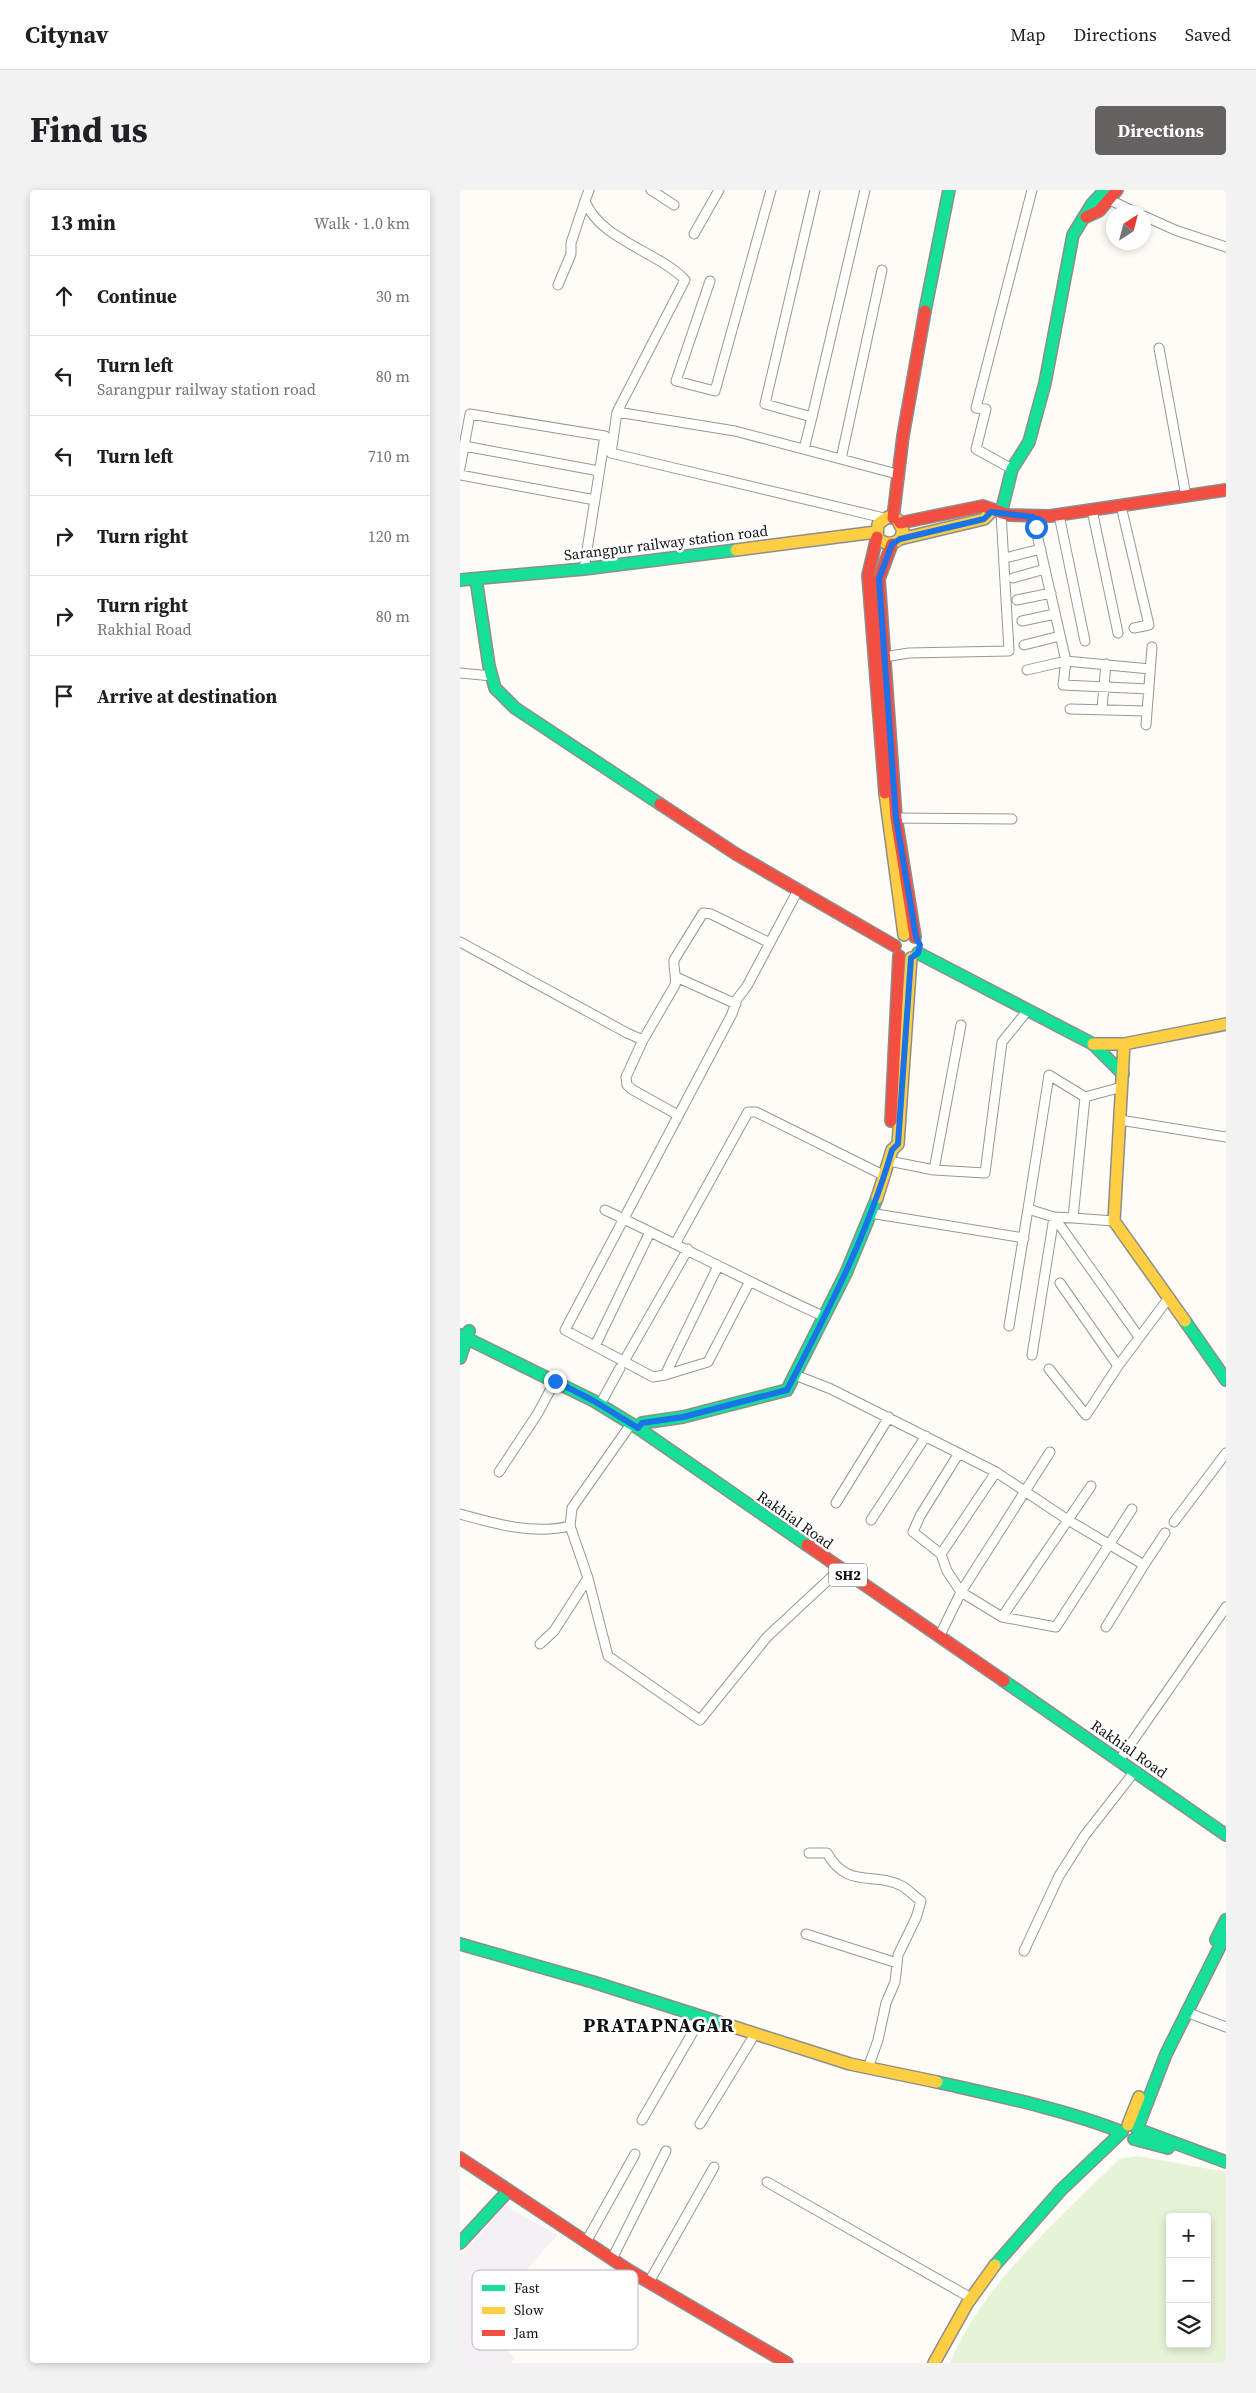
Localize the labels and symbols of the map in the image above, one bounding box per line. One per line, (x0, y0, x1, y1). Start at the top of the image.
north arrow (1106, 205, 1151, 250)
route start (1025, 516, 1048, 539)
street label: Sarangpur railway station road (563, 520, 770, 565)
route end (544, 1370, 567, 1393)
street label: Rakhial Road (753, 1486, 838, 1554)
road number: SH2 (829, 1564, 867, 1586)
street label: Rakhial Road (1087, 1715, 1172, 1783)
district label: PRATAPNAGAR (583, 2011, 735, 2039)
legend (472, 2270, 638, 2350)
text: Fast (514, 2278, 540, 2298)
text: Slow (514, 2300, 544, 2320)
text: Jam (513, 2323, 539, 2343)

